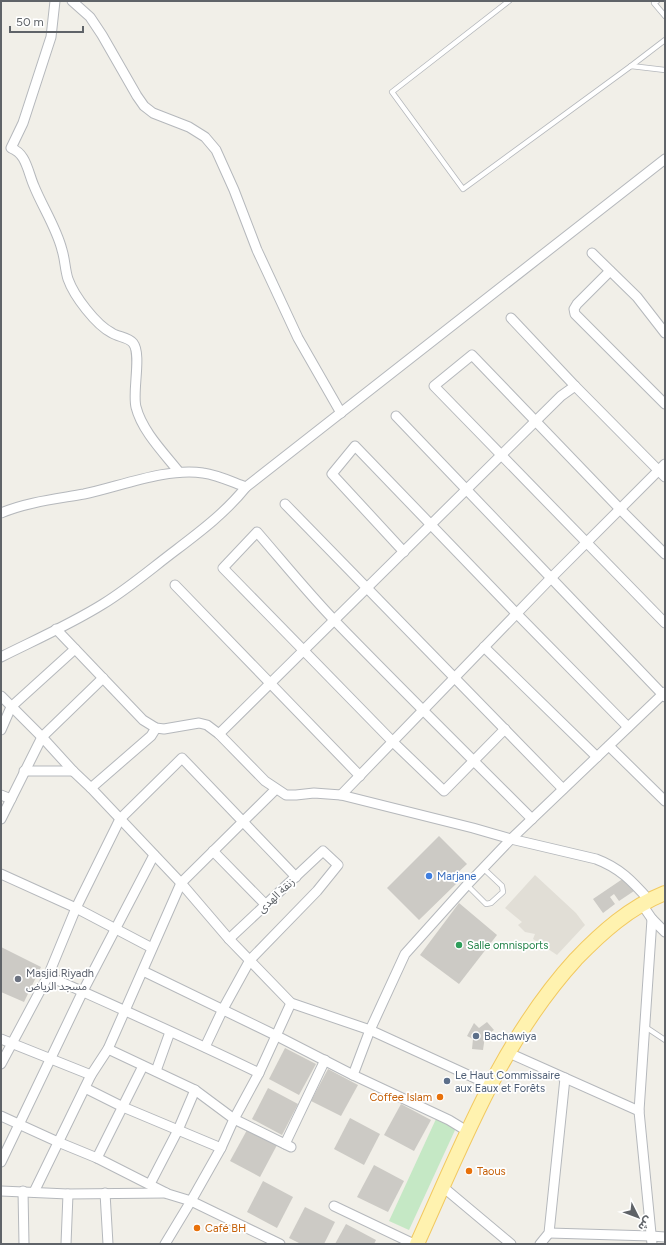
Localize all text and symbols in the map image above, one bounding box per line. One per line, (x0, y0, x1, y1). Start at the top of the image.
scale bar (10, 8, 83, 34)
text: 50 m (16, 15, 44, 29)
place label: Marjane (437, 870, 476, 883)
marker: Marjane (424, 871, 434, 881)
street label: زنقة الهدى (255, 875, 297, 916)
place label: Salle omnisports (467, 939, 548, 952)
marker: Salle omnisports (454, 940, 464, 950)
place label: Masjid Riyadh مسجد الرياض (26, 967, 94, 993)
marker: Masjid Riyadh مسجد الرياض (13, 974, 23, 984)
place label: Bachawiya (484, 1030, 536, 1043)
marker: Bachawiya (471, 1031, 481, 1041)
place label: Le Haut Commissaire aux Eaux et Forêts (455, 1069, 560, 1095)
marker: Le Haut Commissaire aux Eaux et Forêts (442, 1076, 452, 1086)
place label: Coffee Islam (369, 1091, 432, 1104)
marker: Coffee Islam (435, 1092, 445, 1102)
place label: Taous (477, 1165, 506, 1178)
marker: Taous (464, 1166, 474, 1176)
north arrow (618, 1197, 658, 1237)
text: ش (635, 1213, 655, 1233)
place label: Café BH (205, 1222, 246, 1235)
marker: Café BH (192, 1223, 202, 1233)

